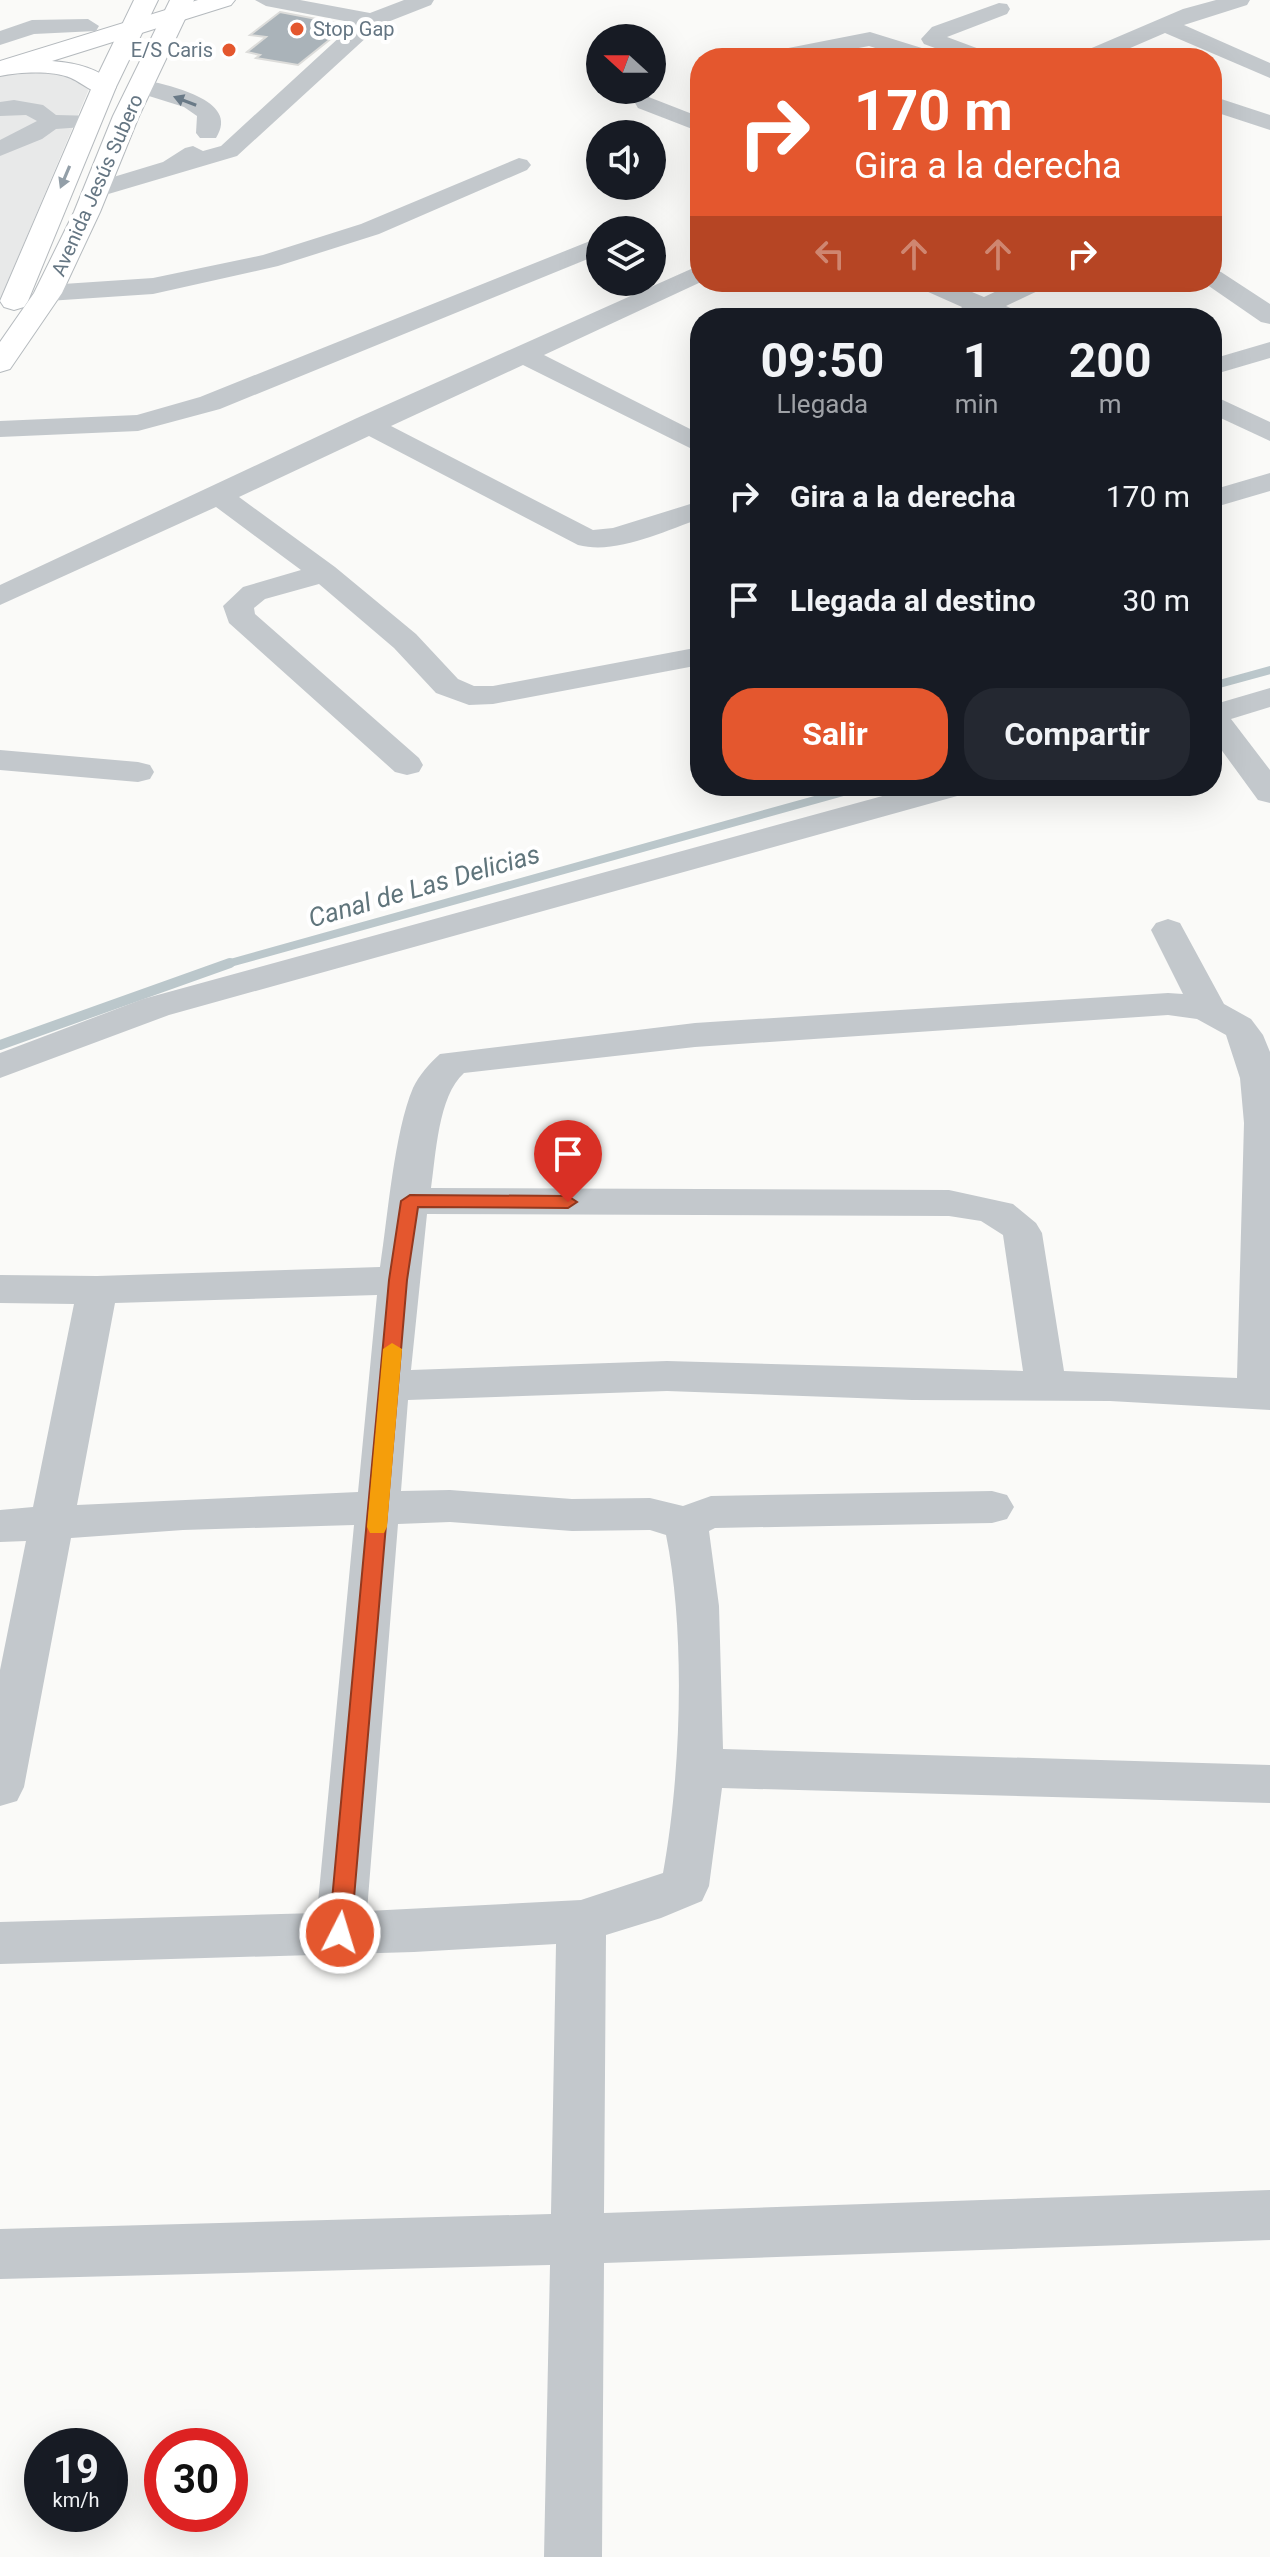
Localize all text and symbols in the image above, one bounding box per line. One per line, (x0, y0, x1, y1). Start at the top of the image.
place label: Stop Gap (313, 17, 395, 41)
marker: Stop Gap (288, 20, 306, 38)
north arrow (586, 24, 666, 104)
map controls (586, 24, 666, 296)
place label: E/S Caris (131, 38, 213, 62)
marker: E/S Caris (220, 41, 238, 59)
text: 170 m (854, 78, 1013, 144)
icon: right (722, 80, 826, 184)
street label: Avenida Jesús Subero (46, 90, 148, 280)
one-way arrow (173, 94, 197, 107)
button: sound (586, 120, 666, 200)
text: Gira a la derecha (854, 145, 1122, 187)
one-way arrow (59, 165, 72, 189)
button: layers (586, 216, 666, 296)
icon: left (808, 232, 852, 276)
icon: ahead (892, 232, 936, 276)
icon: ahead (976, 232, 1020, 276)
icon: right (1060, 232, 1104, 276)
text: 09:50 (761, 332, 884, 389)
text: 1 (963, 332, 990, 389)
text: 200 (1069, 332, 1151, 389)
text: Llegada (777, 389, 868, 419)
text: min (955, 389, 998, 419)
text: m (1099, 389, 1122, 419)
icon: right (722, 474, 766, 518)
text: Gira a la derecha (790, 479, 1016, 514)
text: 170 m (1106, 479, 1190, 514)
icon: arrive (722, 578, 766, 622)
text: Llegada al destino (790, 583, 1036, 618)
text: 30 m (1123, 583, 1190, 618)
button: Salir (722, 688, 948, 780)
button: Compartir (964, 688, 1190, 780)
water label: Canal de Las Delicias (305, 839, 543, 933)
pin (534, 1120, 602, 1202)
icon: arrive (546, 1132, 590, 1176)
position arrow (298, 1891, 382, 1975)
speed limit sign: 30 (144, 2428, 248, 2532)
text: 19 (53, 2446, 99, 2493)
text: km/h (53, 2488, 99, 2512)

